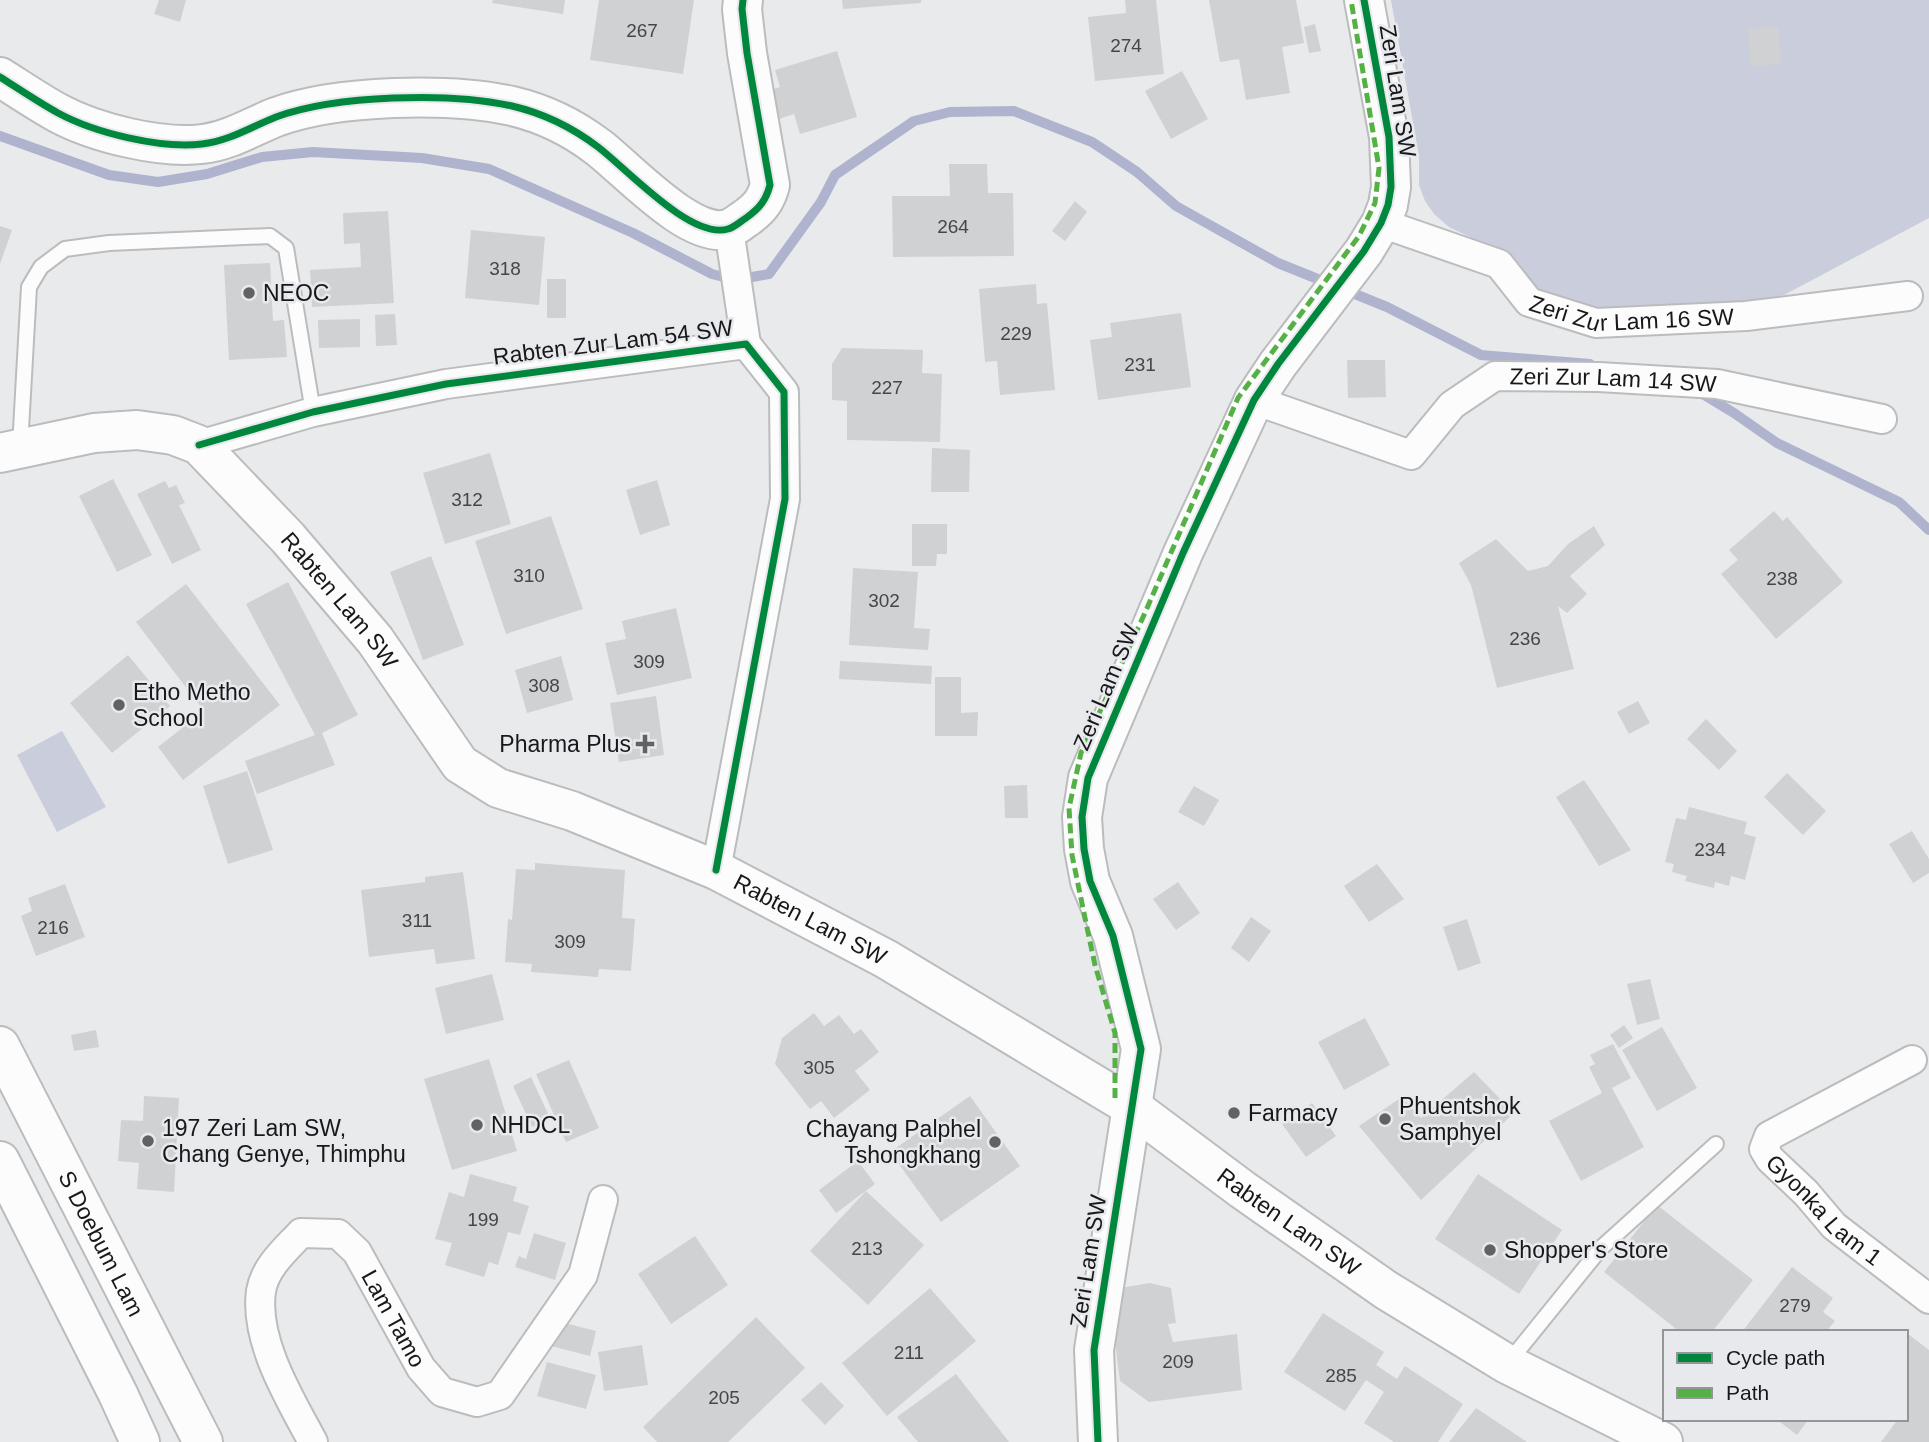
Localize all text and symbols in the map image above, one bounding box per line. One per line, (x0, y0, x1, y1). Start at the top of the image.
house number: 267 (626, 20, 658, 41)
street label: Zeri Lam SW (1375, 23, 1421, 160)
house number: 274 (1110, 35, 1142, 56)
house number: 264 (937, 216, 969, 237)
house number: 318 (489, 258, 521, 279)
place label: NEOC (263, 280, 329, 306)
marker: NEOC (241, 285, 257, 301)
street label: Zeri Zur Lam 16 SW (1526, 290, 1735, 337)
street label: Rabten Zur Lam 54 SW (492, 314, 735, 370)
house number: 229 (1000, 323, 1032, 344)
house number: 231 (1124, 354, 1156, 375)
street label: Zeri Zur Lam 14 SW (1509, 363, 1718, 397)
house number: 227 (871, 377, 903, 398)
house number: 312 (451, 489, 483, 510)
street label: Rabten Lam SW (276, 527, 404, 673)
house number: 310 (513, 565, 545, 586)
house number: 238 (1766, 568, 1798, 589)
house number: 302 (868, 590, 900, 611)
street label: Zeri Lam SW (1068, 620, 1144, 754)
house number: 236 (1509, 628, 1541, 649)
house number: 309 (633, 651, 665, 672)
house number: 308 (528, 675, 560, 696)
place label: Etho Metho School (133, 679, 251, 731)
marker: Etho Metho School (111, 697, 127, 713)
place label: Pharma Plus (499, 731, 631, 757)
marker: Pharma Plus (637, 736, 653, 752)
house number: 234 (1694, 839, 1726, 860)
street label: Rabten Lam SW (729, 869, 891, 970)
house number: 311 (402, 910, 432, 931)
house number: 216 (37, 917, 69, 938)
house number: 309 (554, 931, 586, 952)
house number: 305 (803, 1057, 835, 1078)
place label: Phuentshok Samphyel (1399, 1093, 1521, 1145)
place label: Farmacy (1248, 1100, 1338, 1126)
marker: Farmacy (1226, 1105, 1242, 1121)
marker: Phuentshok Samphyel (1377, 1111, 1393, 1127)
place label: NHDCL (491, 1112, 570, 1138)
place label: 197 Zeri Lam SW, Chang Genye, Thimphu (162, 1115, 406, 1167)
place label: Chayang Palphel Tshongkhang (806, 1116, 981, 1168)
marker: NHDCL (469, 1117, 485, 1133)
marker: 197 Zeri Lam SW, Chang Genye, Thimphu (140, 1133, 156, 1149)
marker: Chayang Palphel Tshongkhang (987, 1134, 1003, 1150)
street label: Gyonka Lam 1 (1761, 1149, 1887, 1271)
street label: Rabten Lam SW (1212, 1162, 1366, 1281)
street label: S Doebum Lam (53, 1166, 149, 1321)
street label: Zeri Lam SW (1065, 1192, 1111, 1329)
house number: 199 (467, 1209, 499, 1230)
place label: Shopper's Store (1504, 1237, 1668, 1263)
house number: 213 (851, 1238, 883, 1259)
marker: Shopper's Store (1482, 1242, 1498, 1258)
street label: Lam Tamo (356, 1265, 431, 1372)
house number: 279 (1779, 1295, 1811, 1316)
legend (1663, 1330, 1908, 1421)
house number: 211 (894, 1342, 924, 1363)
text: Cycle path (1726, 1346, 1825, 1369)
house number: 209 (1162, 1351, 1194, 1372)
house number: 285 (1325, 1365, 1357, 1386)
text: Path (1726, 1381, 1769, 1404)
house number: 205 (708, 1387, 740, 1408)

